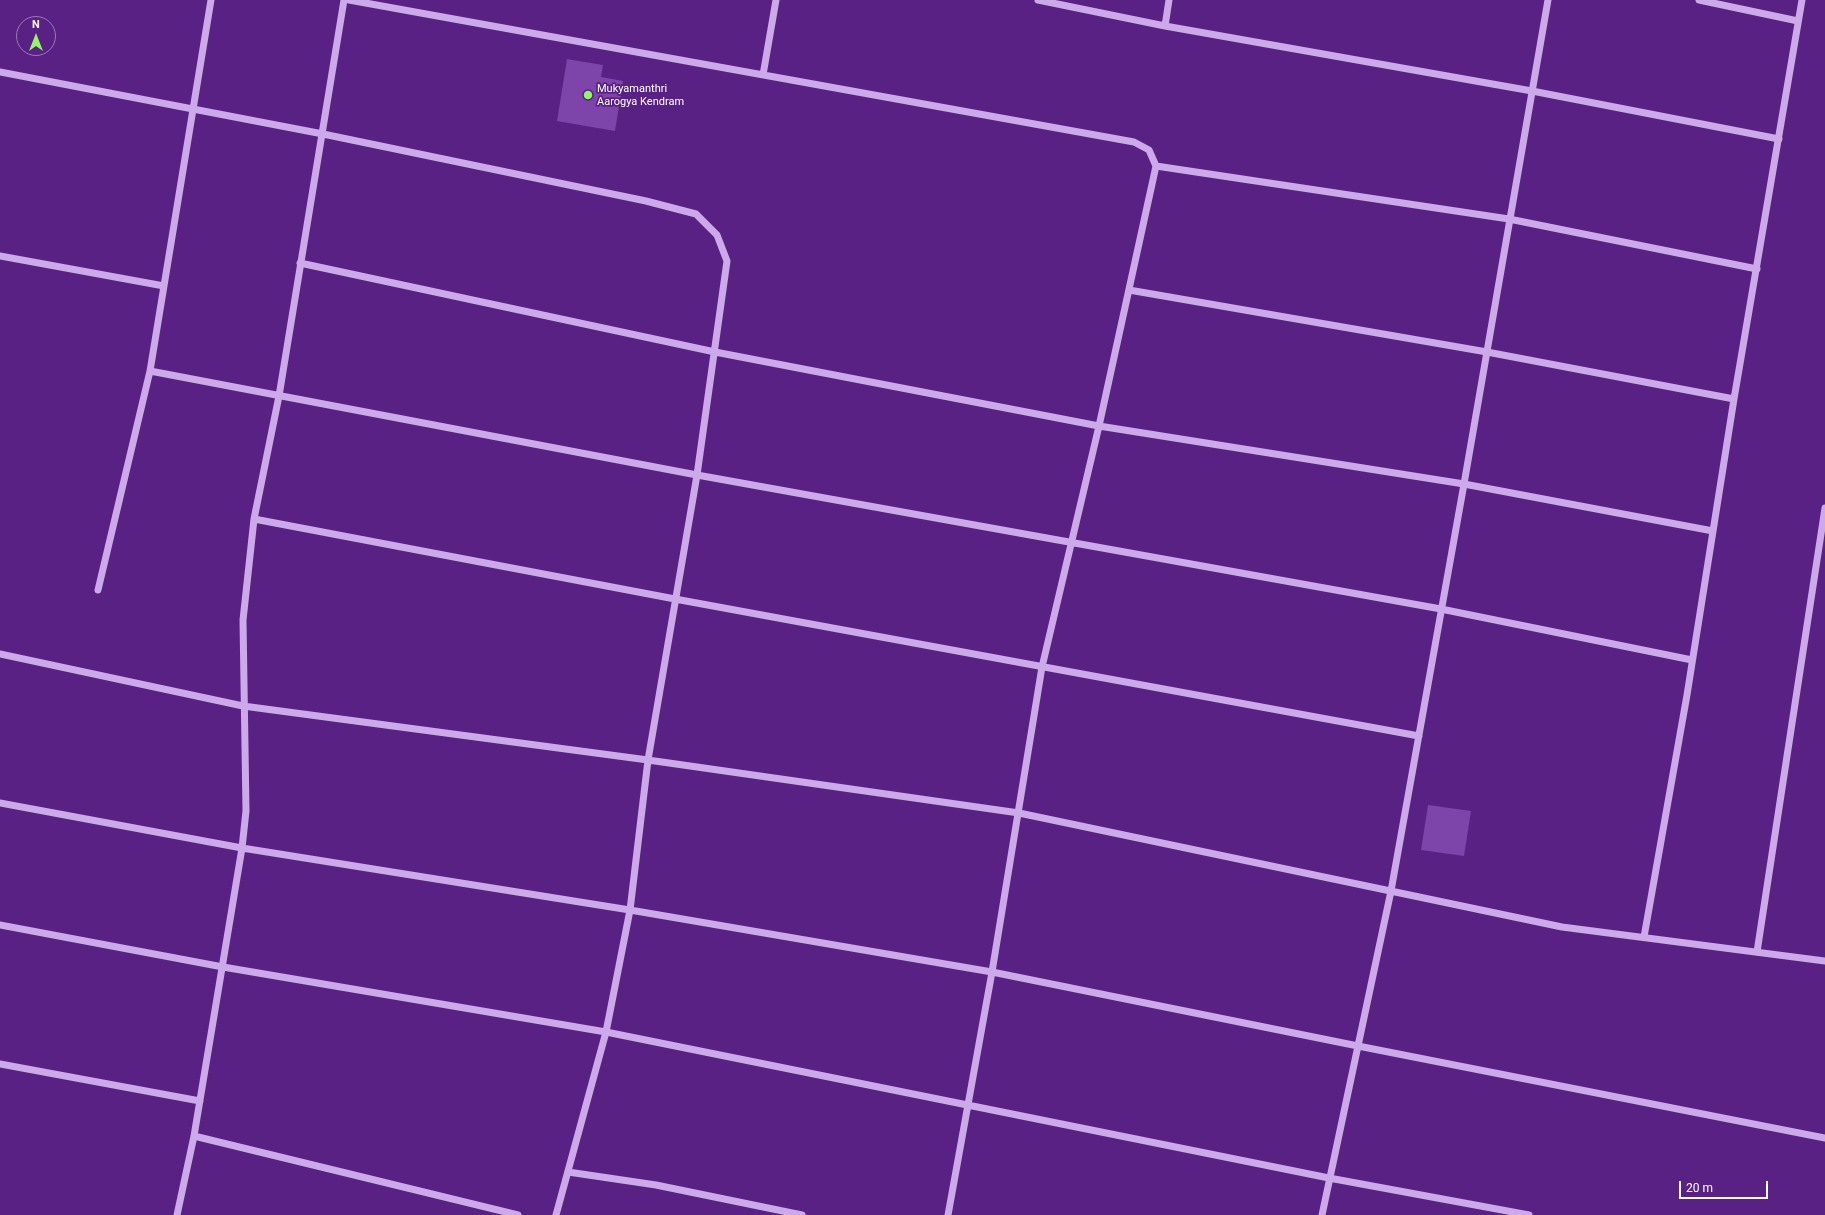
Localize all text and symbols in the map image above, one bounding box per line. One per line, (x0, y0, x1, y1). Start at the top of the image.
north arrow (16, 16, 56, 56)
text: N (32, 18, 40, 31)
place label: Mukyamanthri Aarogya Kendram (597, 82, 684, 108)
marker: Mukyamanthri Aarogya Kendram (582, 89, 594, 101)
scale bar (1681, 1173, 1770, 1199)
text: 20 m (1686, 1181, 1713, 1195)

